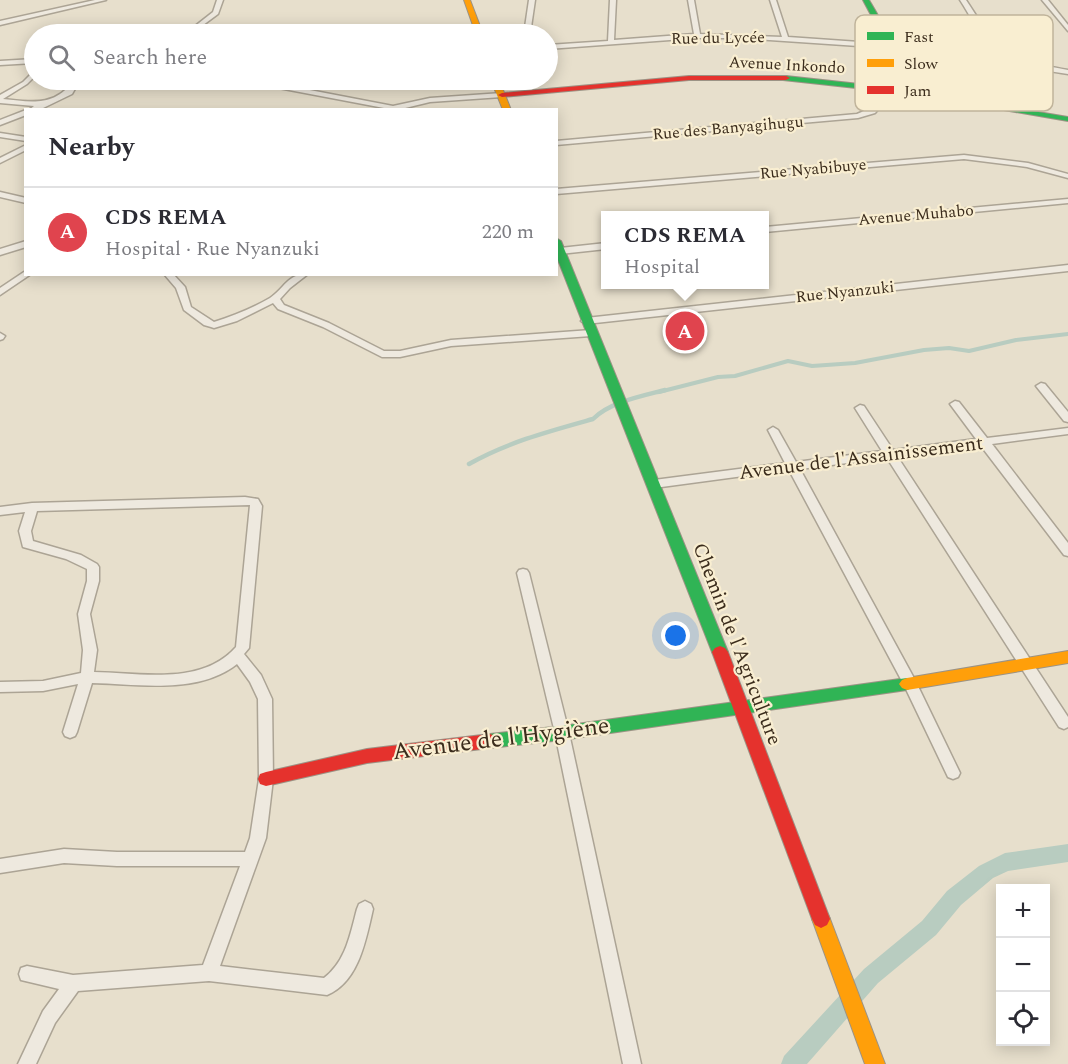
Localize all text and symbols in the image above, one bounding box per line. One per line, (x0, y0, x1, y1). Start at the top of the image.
legend (855, 15, 1053, 111)
search box (24, 24, 558, 90)
street label: Rue du Lycée (671, 25, 765, 51)
text: Fast (904, 25, 934, 49)
icon: search (45, 41, 78, 74)
text: Search here (93, 41, 207, 74)
street label: Avenue Inkondo (728, 50, 846, 80)
text: Slow (904, 52, 939, 76)
text: Jam (904, 79, 932, 103)
street label: Rue des Banyagihugu (651, 109, 805, 147)
text: Nearby (48, 127, 134, 167)
street label: Rue Nyabibuye (759, 152, 867, 186)
street label: Avenue Muhabo (857, 198, 975, 232)
text: CDS REMA (105, 201, 227, 234)
popup (601, 211, 769, 289)
text: A (60, 217, 75, 247)
text: 220 m (482, 217, 534, 247)
text: CDS REMA (624, 219, 746, 252)
text: Hospital · Rue Nyanzuki (105, 234, 320, 264)
text: Hospital (624, 252, 700, 282)
street label: Rue Nyanzuki (794, 275, 896, 309)
pin: A (666, 308, 704, 354)
street label: Avenue de l'Assainissement (737, 428, 985, 488)
street label: Chemin de l'Agriculture (685, 538, 789, 750)
your location (661, 621, 690, 650)
street label: Avenue de l'Hygiène (391, 708, 611, 770)
map controls (996, 884, 1050, 1046)
button: + (996, 884, 1050, 938)
button: − (996, 938, 1050, 992)
button: locate (996, 992, 1050, 1046)

